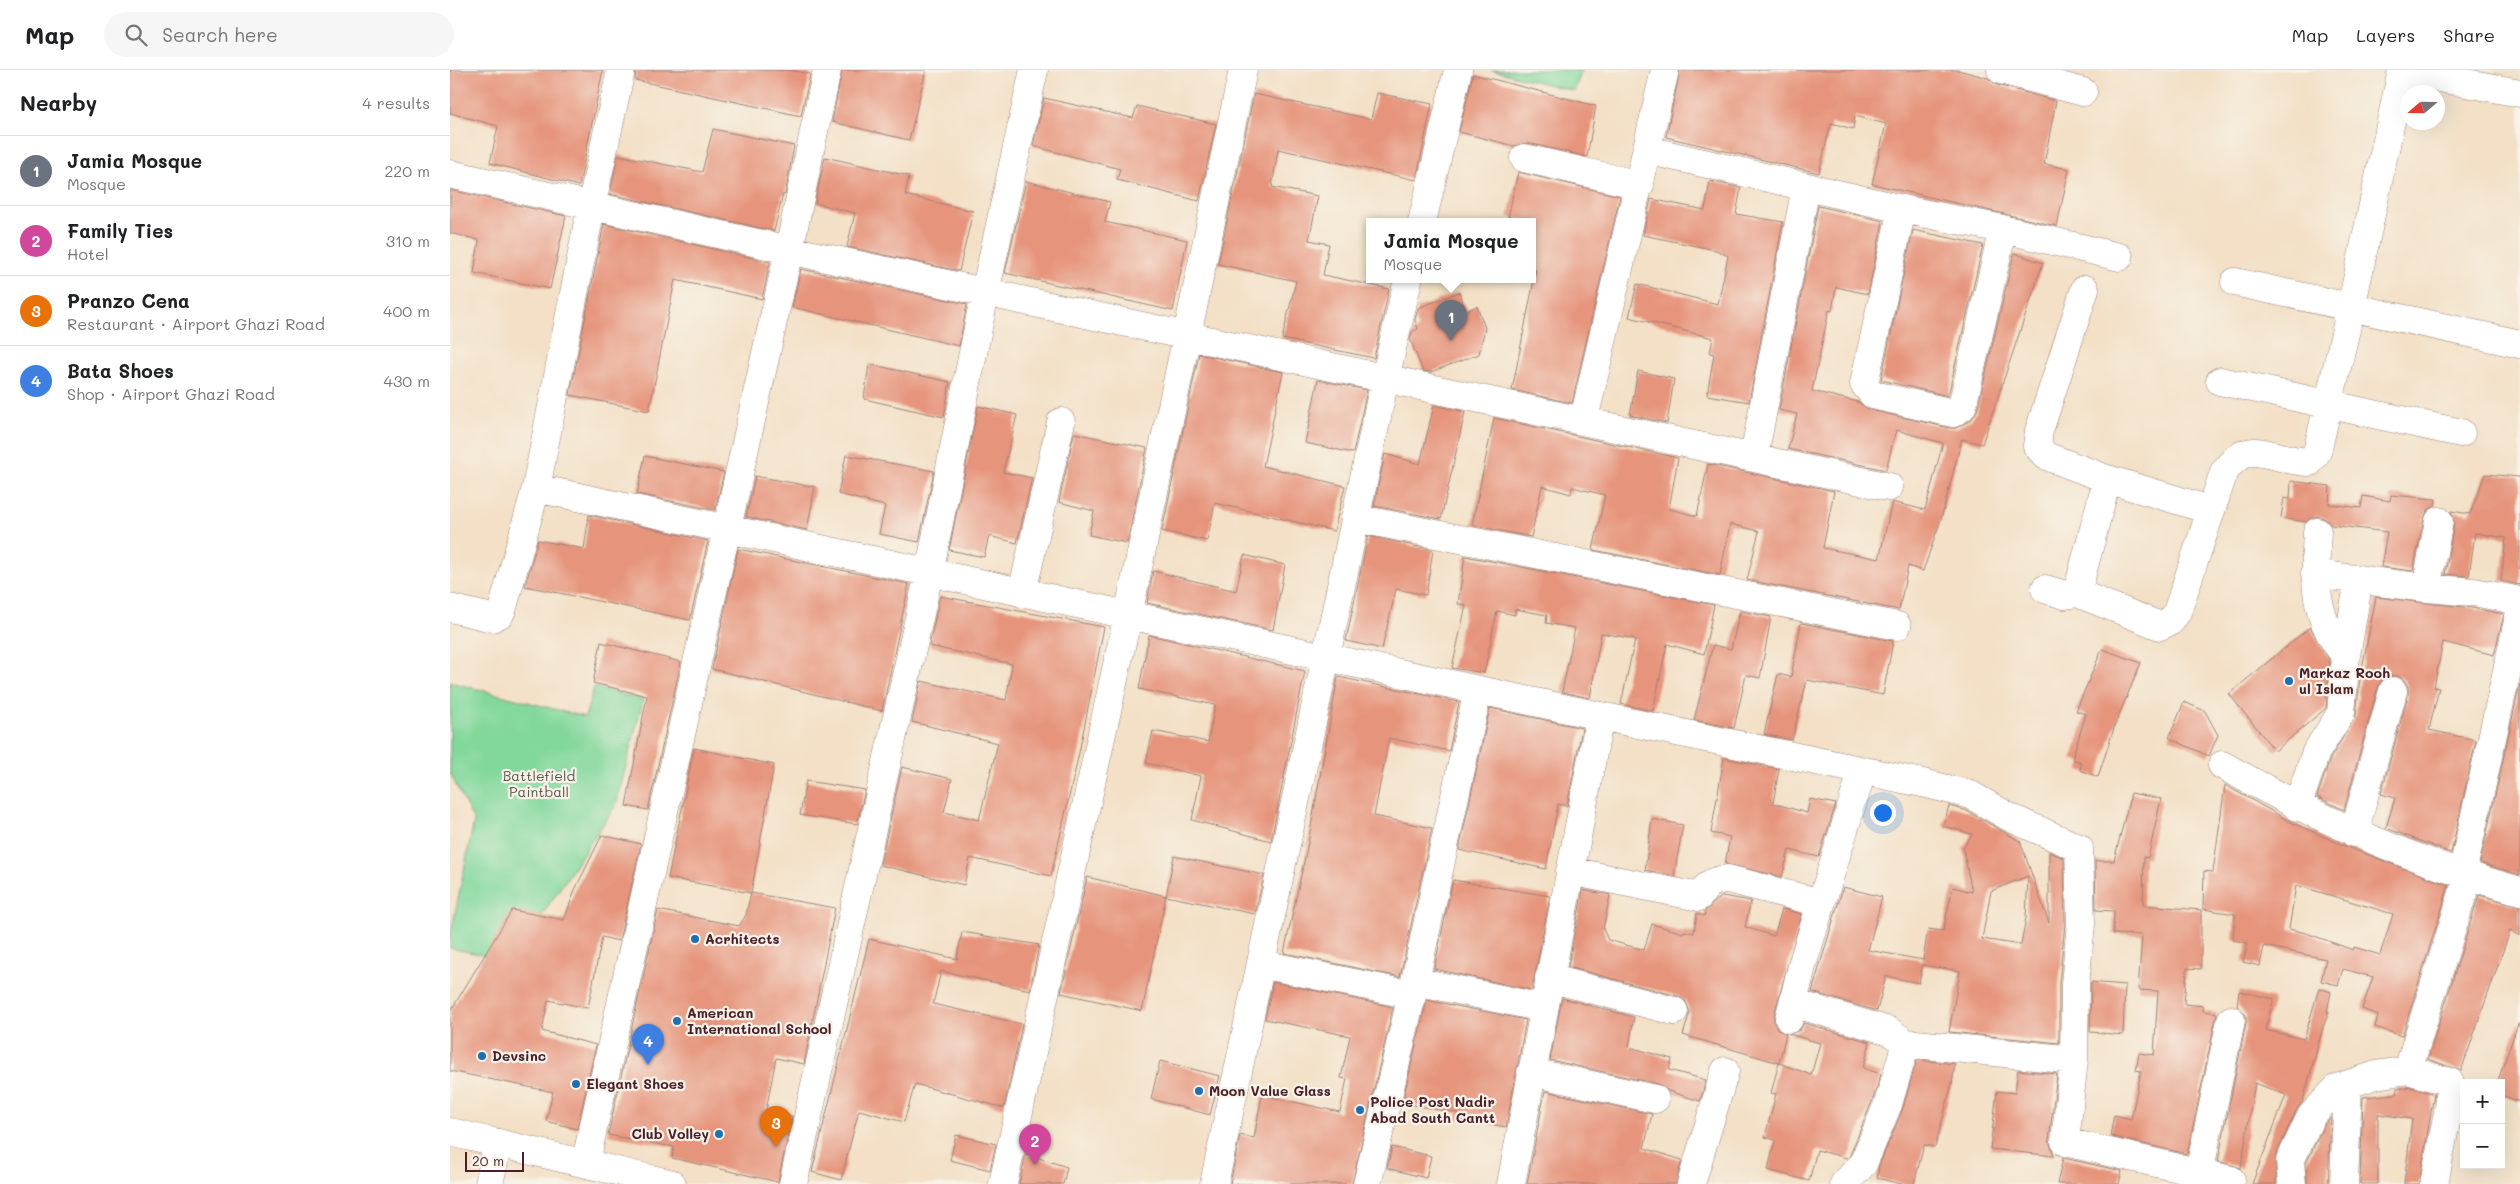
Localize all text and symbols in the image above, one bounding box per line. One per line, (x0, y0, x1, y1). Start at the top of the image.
search box (104, 12, 454, 57)
text: Map (25, 19, 74, 50)
icon: search (122, 21, 150, 49)
text: Search here (162, 22, 278, 47)
text: Map (2292, 23, 2328, 47)
text: Layers (2356, 23, 2415, 47)
text: Share (2443, 23, 2495, 47)
north arrow (2400, 85, 2445, 130)
text: Nearby (20, 89, 97, 116)
text: 4 results (362, 92, 430, 113)
text: Jamia Mosque (67, 148, 202, 173)
text: 1 (32, 160, 40, 181)
text: 220 m (384, 160, 430, 181)
text: Mosque (67, 173, 126, 194)
text: Family Ties (67, 218, 173, 243)
popup (1366, 218, 1536, 283)
text: Jamia Mosque (1383, 228, 1519, 253)
text: 2 (32, 230, 40, 251)
text: 310 m (386, 230, 430, 251)
text: Hotel (67, 243, 109, 264)
text: Mosque (1383, 253, 1442, 274)
text: Pranzo Cena (67, 288, 190, 313)
text: 3 (31, 300, 41, 321)
text: 400 m (383, 300, 430, 321)
pin: 1 (1435, 300, 1467, 341)
text: Restaurant · Airport Ghazi Road (67, 313, 325, 334)
text: Bata Shoes (67, 358, 174, 383)
text: 4 (31, 370, 41, 391)
text: 430 m (383, 370, 430, 391)
text: Shop · Airport Ghazi Road (67, 383, 275, 404)
place label: Markaz Rooh ul Islam (2299, 663, 2390, 698)
marker: Markaz Rooh ul Islam (2283, 675, 2295, 687)
park label: Battlefield Paintball (503, 766, 575, 801)
your location (1870, 800, 1896, 826)
place label: Acrhitects (705, 929, 780, 948)
marker: Acrhitects (689, 933, 701, 945)
place label: American International School (687, 1003, 832, 1038)
marker: American International School (671, 1015, 683, 1027)
pin: 4 (632, 1024, 664, 1065)
place label: Devsinc (492, 1046, 546, 1065)
marker: Devsinc (476, 1050, 488, 1062)
place label: Elegant Shoes (586, 1074, 684, 1093)
marker: Elegant Shoes (570, 1078, 582, 1090)
map controls (2460, 1079, 2505, 1169)
button: + (2460, 1079, 2505, 1124)
place label: Moon Value Glass (1209, 1081, 1331, 1100)
marker: Moon Value Glass (1193, 1085, 1205, 1097)
place label: Police Post Nadir Abad South Cantt (1370, 1092, 1495, 1127)
marker: Police Post Nadir Abad South Cantt (1354, 1104, 1366, 1116)
pin: 3 (760, 1106, 792, 1147)
place label: Club Volley (632, 1124, 709, 1143)
pin: 2 (1019, 1124, 1051, 1165)
button: − (2460, 1124, 2505, 1169)
marker: Club Volley (713, 1128, 725, 1140)
scale bar (465, 1149, 524, 1172)
text: 20 m (472, 1151, 504, 1170)

